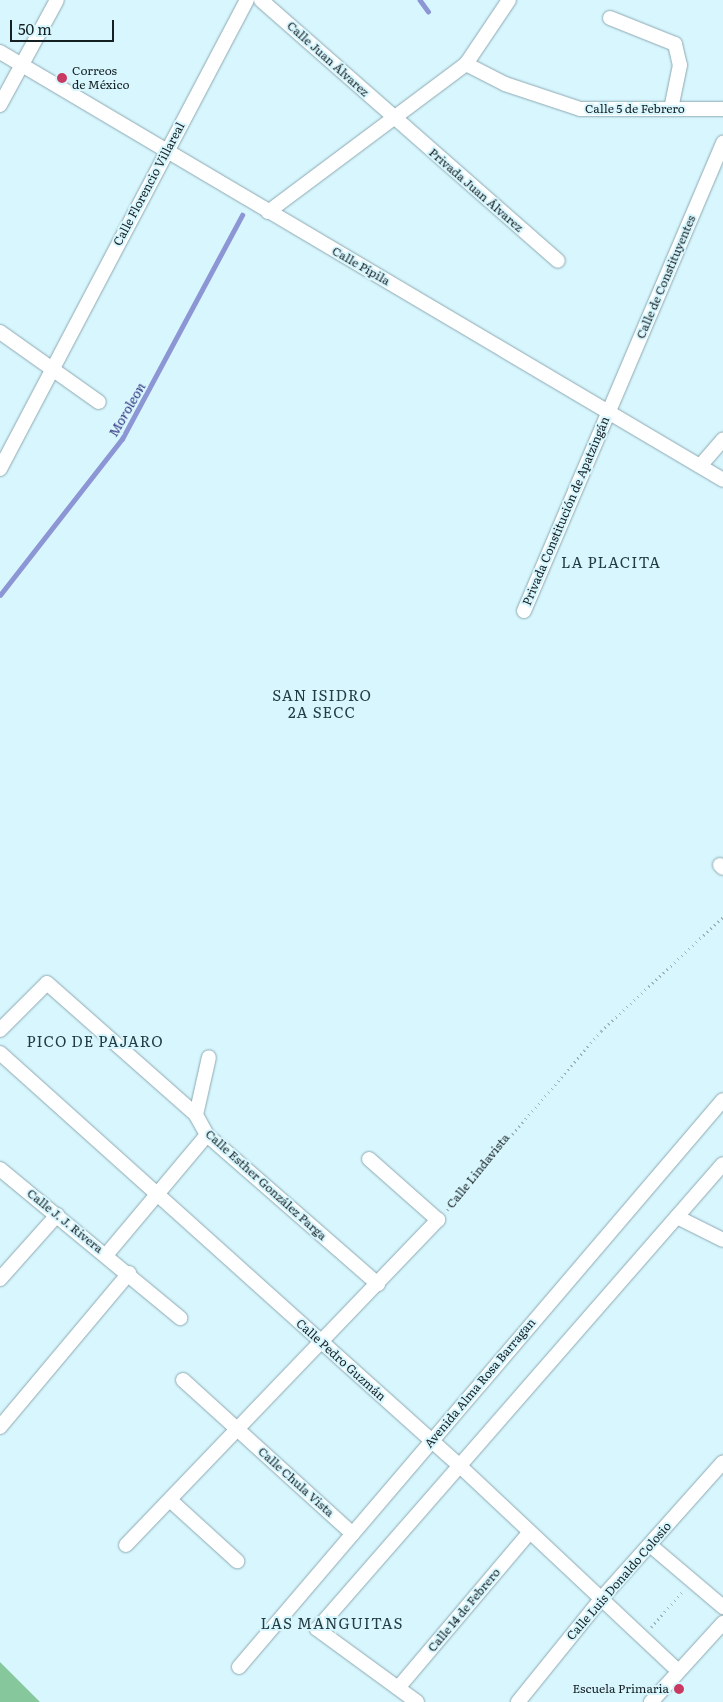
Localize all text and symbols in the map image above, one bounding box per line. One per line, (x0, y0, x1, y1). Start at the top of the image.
scale bar (12, 10, 116, 42)
text: 50 m (18, 17, 52, 40)
street label: Calle Juan Álvarez (284, 18, 372, 100)
place label: Correos de México (72, 64, 130, 92)
marker: Correos de México (56, 72, 68, 84)
street label: Calle 5 de Febrero (585, 102, 685, 116)
street label: Calle Florencio Villareal (110, 120, 188, 248)
street label: Privada Juan Álvarez (426, 145, 526, 235)
street label: Calle de Constituyentes (633, 213, 699, 341)
street label: Calle Pípila (330, 244, 392, 288)
water label: Moroleon (104, 379, 148, 439)
street label: Privada Constitución de Apatzingán (520, 414, 612, 608)
district label: LA PLACITA (560, 553, 662, 571)
district label: SAN ISIDRO 2A SECC (271, 685, 373, 720)
district label: PICO DE PAJARO (25, 1032, 165, 1050)
street label: Calle Esther González Parga (203, 1127, 329, 1243)
street label: Calle Lindavista (444, 1131, 512, 1211)
street label: Calle J. J. Rivera (24, 1186, 106, 1256)
street label: Avenida Alma Rosa Barragan (422, 1315, 538, 1451)
street label: Calle Pedro Guzmán (293, 1316, 389, 1404)
street label: Calle Chula Vista (255, 1444, 337, 1520)
street label: Calle Luis Donaldo Colosio (564, 1519, 674, 1643)
street label: Calle 14 de Febrero (425, 1565, 503, 1655)
district label: LAS MANGUITAS (259, 1614, 405, 1632)
place label: Escuela Primaria (572, 1682, 669, 1696)
marker: Escuela Primaria (673, 1683, 685, 1695)

